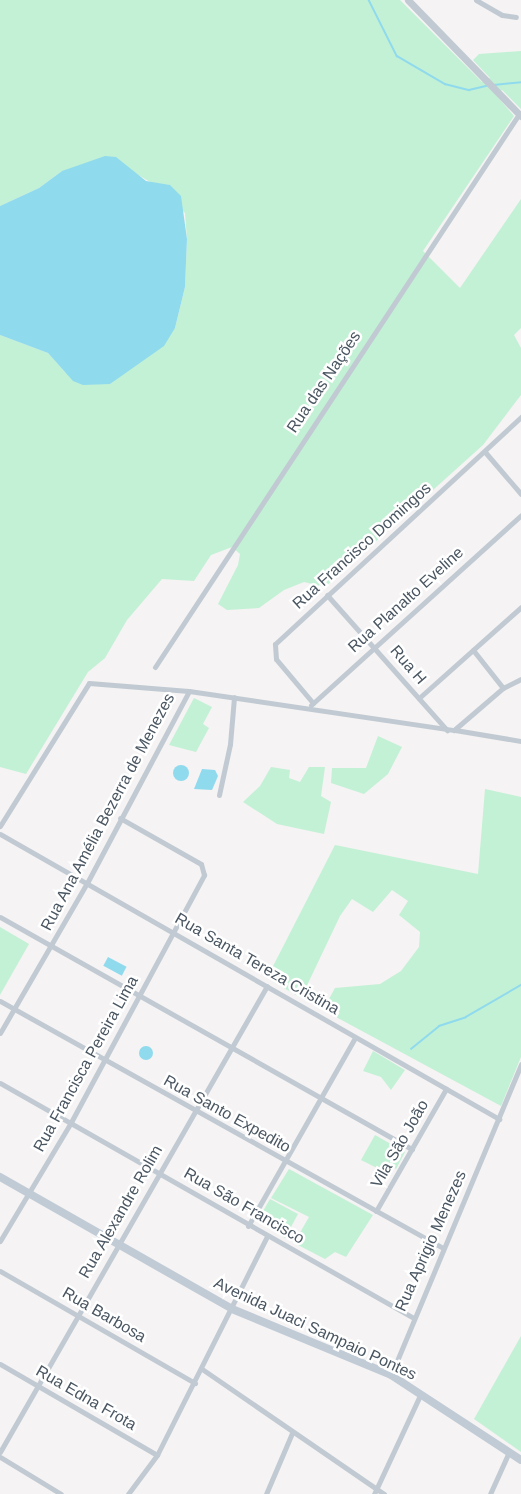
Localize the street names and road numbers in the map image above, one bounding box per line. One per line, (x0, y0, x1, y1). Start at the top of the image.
street label: Rua das Nações (283, 328, 365, 436)
street label: Rua Francisco Domingos (289, 479, 435, 613)
street label: Rua Planalto Eveline (344, 543, 468, 657)
street label: Rua H (386, 642, 430, 688)
street label: Rua Ana Amélia Bezerra de Menezes (37, 689, 179, 935)
street label: Rua Santa Tereza Cristina (171, 909, 343, 1019)
street label: Rua Francisca Pereira Lima (30, 973, 142, 1155)
street label: Rua Santo Expedito (160, 1071, 294, 1157)
street label: Vila São João (367, 1097, 433, 1191)
street label: Rua Alexandre Rolim (75, 1142, 167, 1282)
street label: Rua São Francisco (180, 1164, 308, 1248)
street label: Rua Aprigio Menezes (391, 1167, 471, 1315)
street label: Avenida Juaci Sampaio Pontes (211, 1274, 419, 1384)
street label: Rua Barbosa (59, 1283, 149, 1347)
street label: Rua Edna Frota (32, 1361, 140, 1435)

